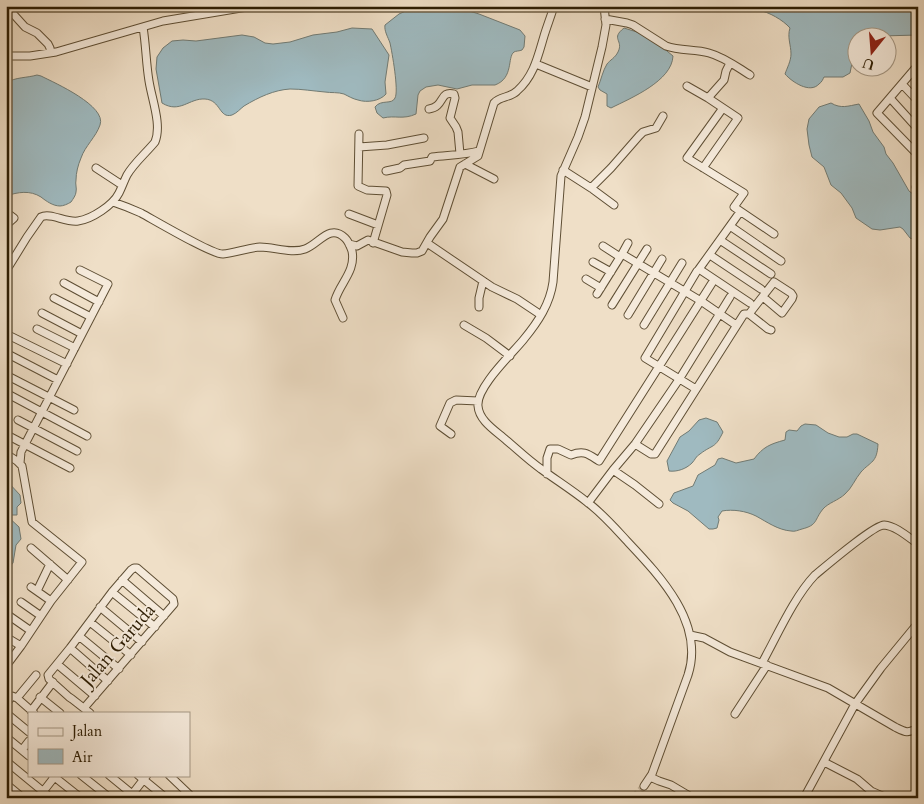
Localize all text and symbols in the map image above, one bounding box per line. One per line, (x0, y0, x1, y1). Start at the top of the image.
north arrow (846, 28, 896, 78)
text: U (860, 53, 877, 75)
street label: Jalan Garuda (73, 598, 161, 694)
legend (28, 712, 190, 776)
text: Jalan (70, 721, 103, 741)
text: Air (72, 747, 93, 767)

